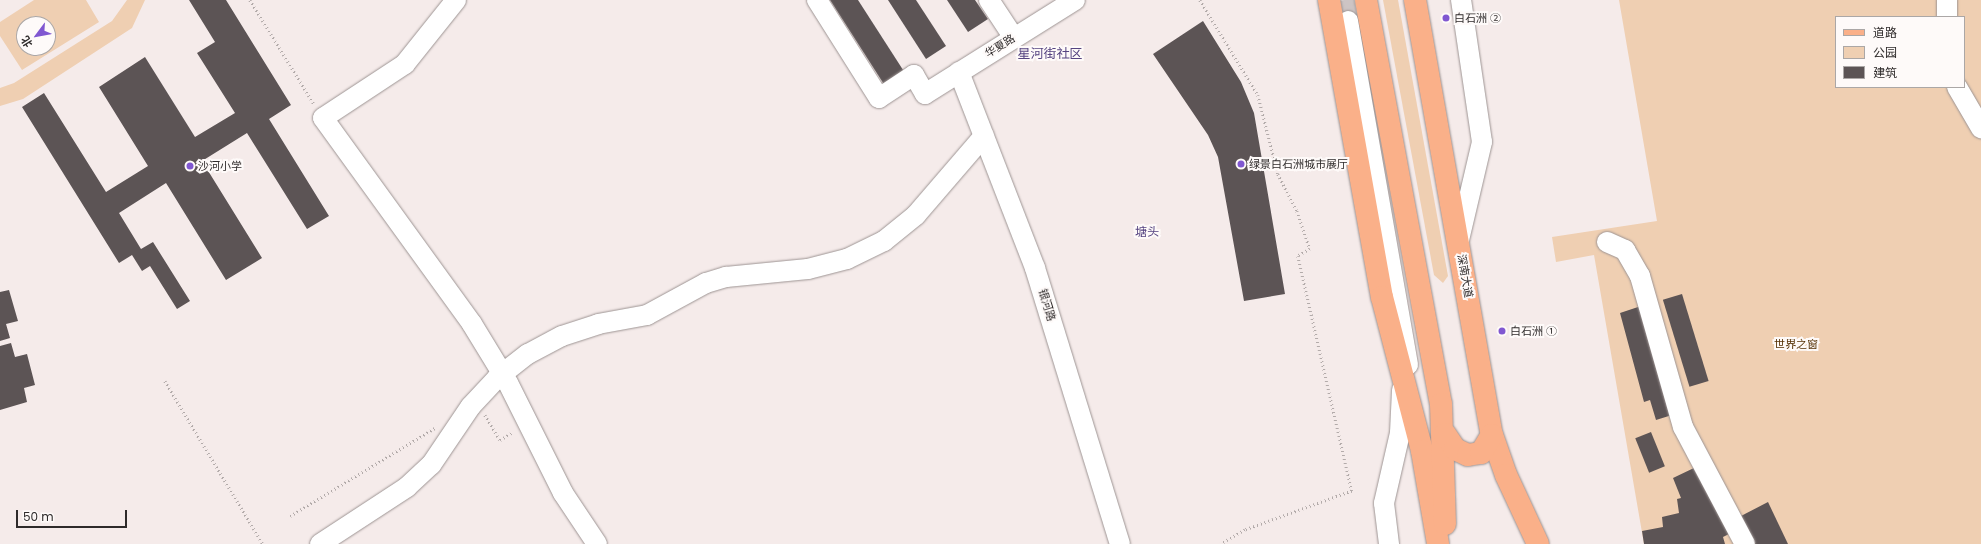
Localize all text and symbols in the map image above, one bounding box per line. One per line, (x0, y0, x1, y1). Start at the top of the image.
place label: 白石洲 ② (1454, 11, 1501, 25)
marker: 白石洲 ② (1441, 13, 1451, 23)
north arrow (16, 16, 56, 56)
legend (1835, 16, 1965, 88)
text: 道路 (1873, 24, 1897, 41)
street label: 华夏路 (983, 32, 1017, 60)
text: 北 (17, 33, 36, 51)
text: 公园 (1873, 44, 1897, 61)
district label: 星河街社区 (1018, 46, 1082, 62)
text: 建筑 (1873, 64, 1897, 81)
place label: 绿景白石洲城市展厅 (1249, 157, 1348, 171)
place label: 沙河小学 (198, 159, 242, 173)
marker: 绿景白石洲城市展厅 (1236, 159, 1246, 169)
marker: 沙河小学 (185, 161, 195, 171)
district label: 塘头 (1135, 225, 1159, 239)
street label: 深南大道 (1455, 253, 1475, 299)
street label: 银河路 (1036, 287, 1058, 323)
place label: 白石洲 ① (1510, 324, 1557, 338)
marker: 白石洲 ① (1497, 326, 1507, 336)
park label: 世界之窗 (1774, 337, 1818, 351)
scale bar (18, 502, 129, 528)
text: 50 m (23, 508, 54, 525)

